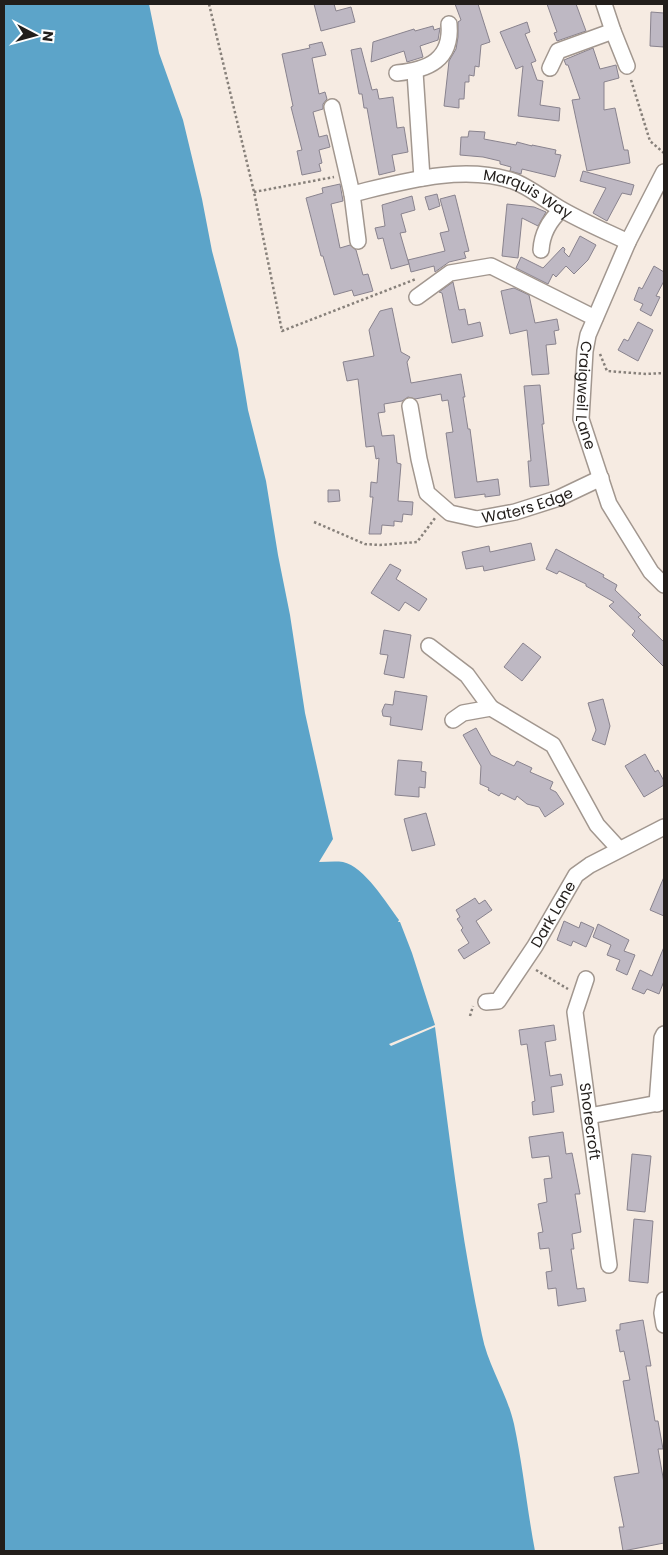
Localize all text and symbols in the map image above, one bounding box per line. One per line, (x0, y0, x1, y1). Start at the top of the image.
north arrow (10, 10, 60, 60)
text: N (37, 30, 58, 43)
street label: Marquis Way (482, 164, 576, 224)
street label: Craigweil Lane (571, 339, 601, 452)
street label: Waters Edge (480, 482, 576, 528)
street label: Dark Lane (525, 877, 580, 951)
street label: Shorecroft (575, 1081, 606, 1161)

